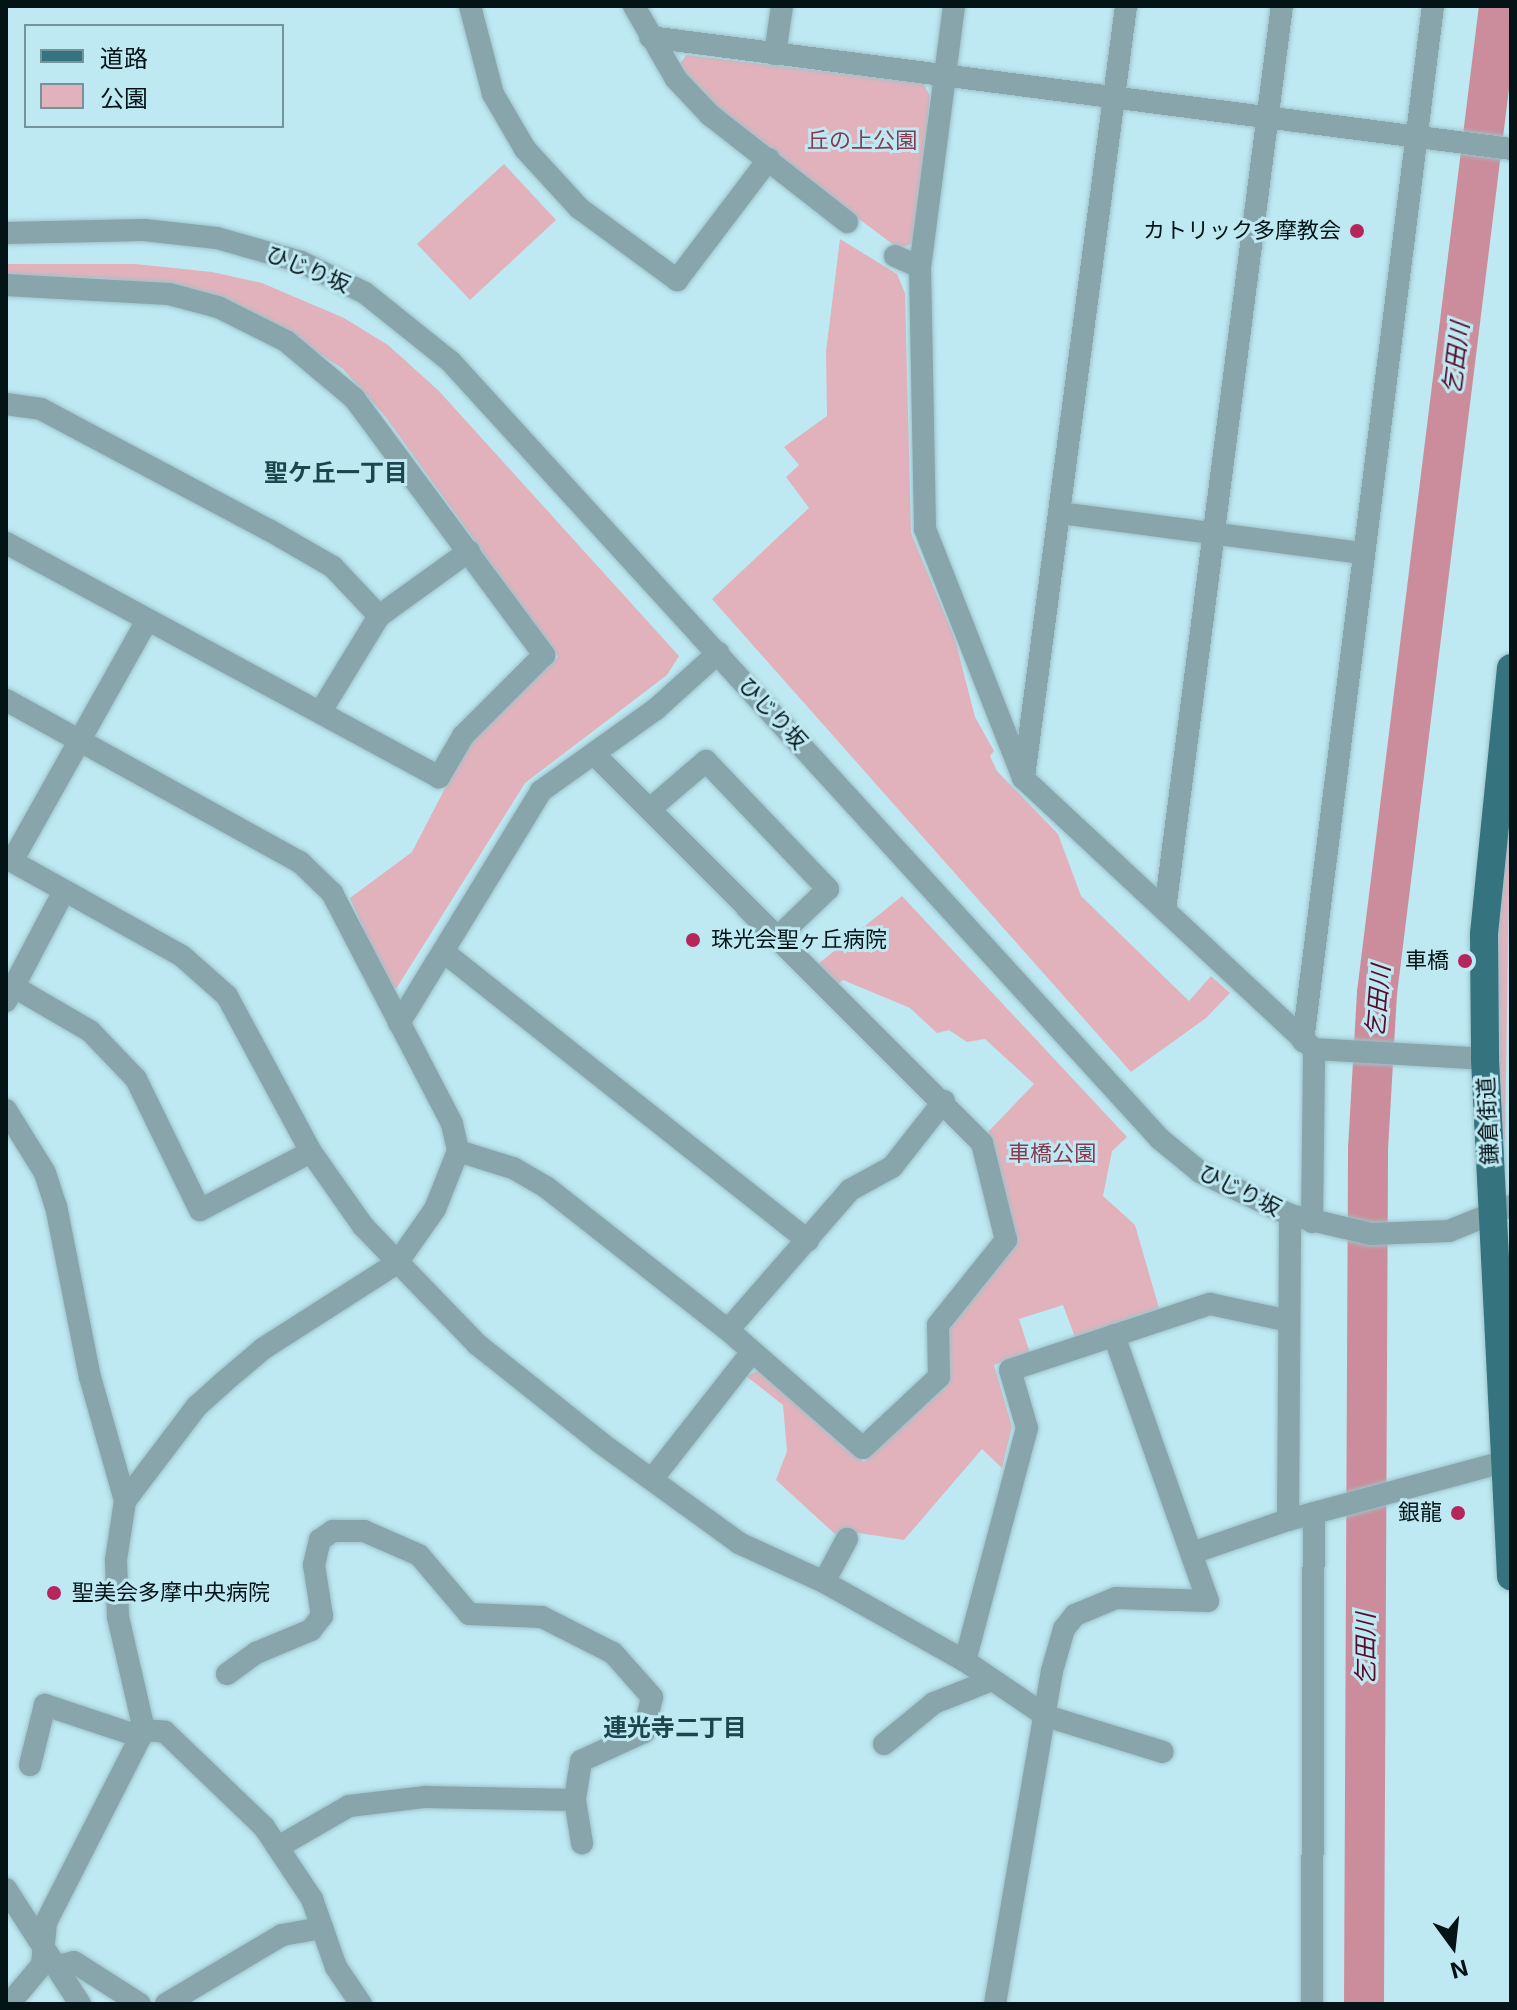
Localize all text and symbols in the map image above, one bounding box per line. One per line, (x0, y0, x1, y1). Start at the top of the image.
legend (24, 24, 284, 128)
text: 道路 (100, 44, 148, 73)
text: 公園 (100, 84, 148, 113)
park label: 丘の上公園 (807, 128, 917, 154)
place label: カトリック多摩教会 (1143, 218, 1341, 244)
marker: カトリック多摩教会 (1348, 222, 1366, 240)
street label: ひじり坂 (262, 240, 354, 298)
water label: 乞田川 (1437, 321, 1475, 395)
district label: 聖ケ丘一丁目 (264, 459, 408, 487)
street label: ひじり坂 (734, 671, 812, 755)
place label: 珠光会聖ヶ丘病院 (711, 927, 887, 953)
marker: 珠光会聖ヶ丘病院 (682, 929, 704, 951)
place label: 車橋 (1405, 948, 1449, 974)
marker: 車橋 (1456, 952, 1474, 970)
water label: 乞田川 (1361, 964, 1395, 1038)
street label: 鎌倉街道 (1473, 1076, 1503, 1166)
park label: 車橋公園 (1008, 1141, 1096, 1167)
street label: ひじり坂 (1195, 1158, 1285, 1222)
place label: 銀龍 (1398, 1500, 1442, 1526)
marker: 銀龍 (1449, 1504, 1467, 1522)
place label: 聖美会多摩中央病院 (72, 1580, 270, 1606)
marker: 聖美会多摩中央病院 (43, 1582, 65, 1604)
water label: 乞田川 (1352, 1613, 1380, 1685)
district label: 連光寺二丁目 (603, 1714, 747, 1742)
north arrow (1413, 1906, 1493, 1986)
text: N (1448, 1954, 1471, 1984)

